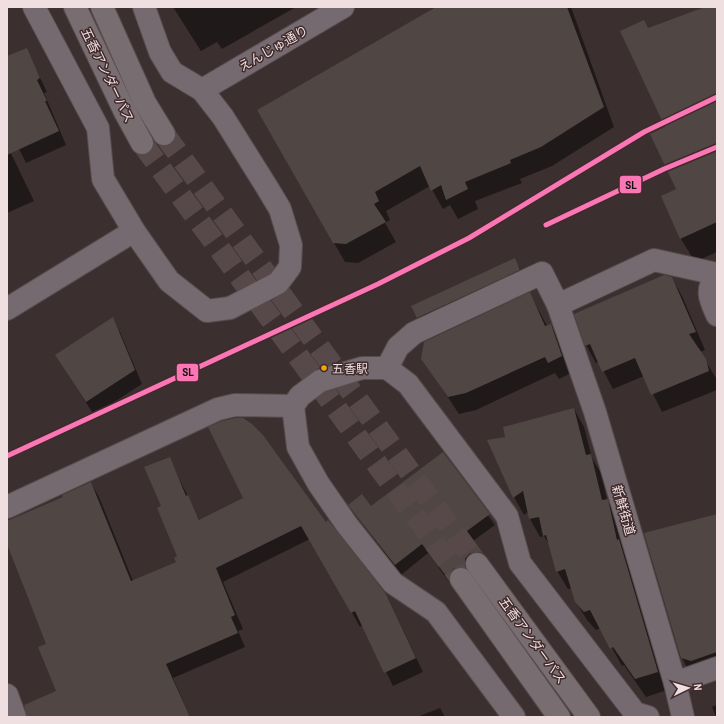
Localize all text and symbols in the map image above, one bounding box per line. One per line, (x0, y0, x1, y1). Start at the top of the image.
street label: えんじゅ通り (235, 22, 311, 75)
street label: 五香アンダーパス (77, 25, 138, 125)
line badge: SL (619, 175, 642, 194)
text: SL (625, 178, 637, 192)
place label: 五香駅 (332, 361, 368, 377)
line badge: SL (176, 363, 199, 382)
marker: 五香駅 (319, 363, 329, 373)
text: SL (182, 365, 194, 379)
street label: 新鮮街道 (608, 483, 639, 537)
street label: 五香アンダーパス (495, 593, 570, 687)
north arrow (668, 668, 708, 708)
text: N (691, 683, 705, 691)

